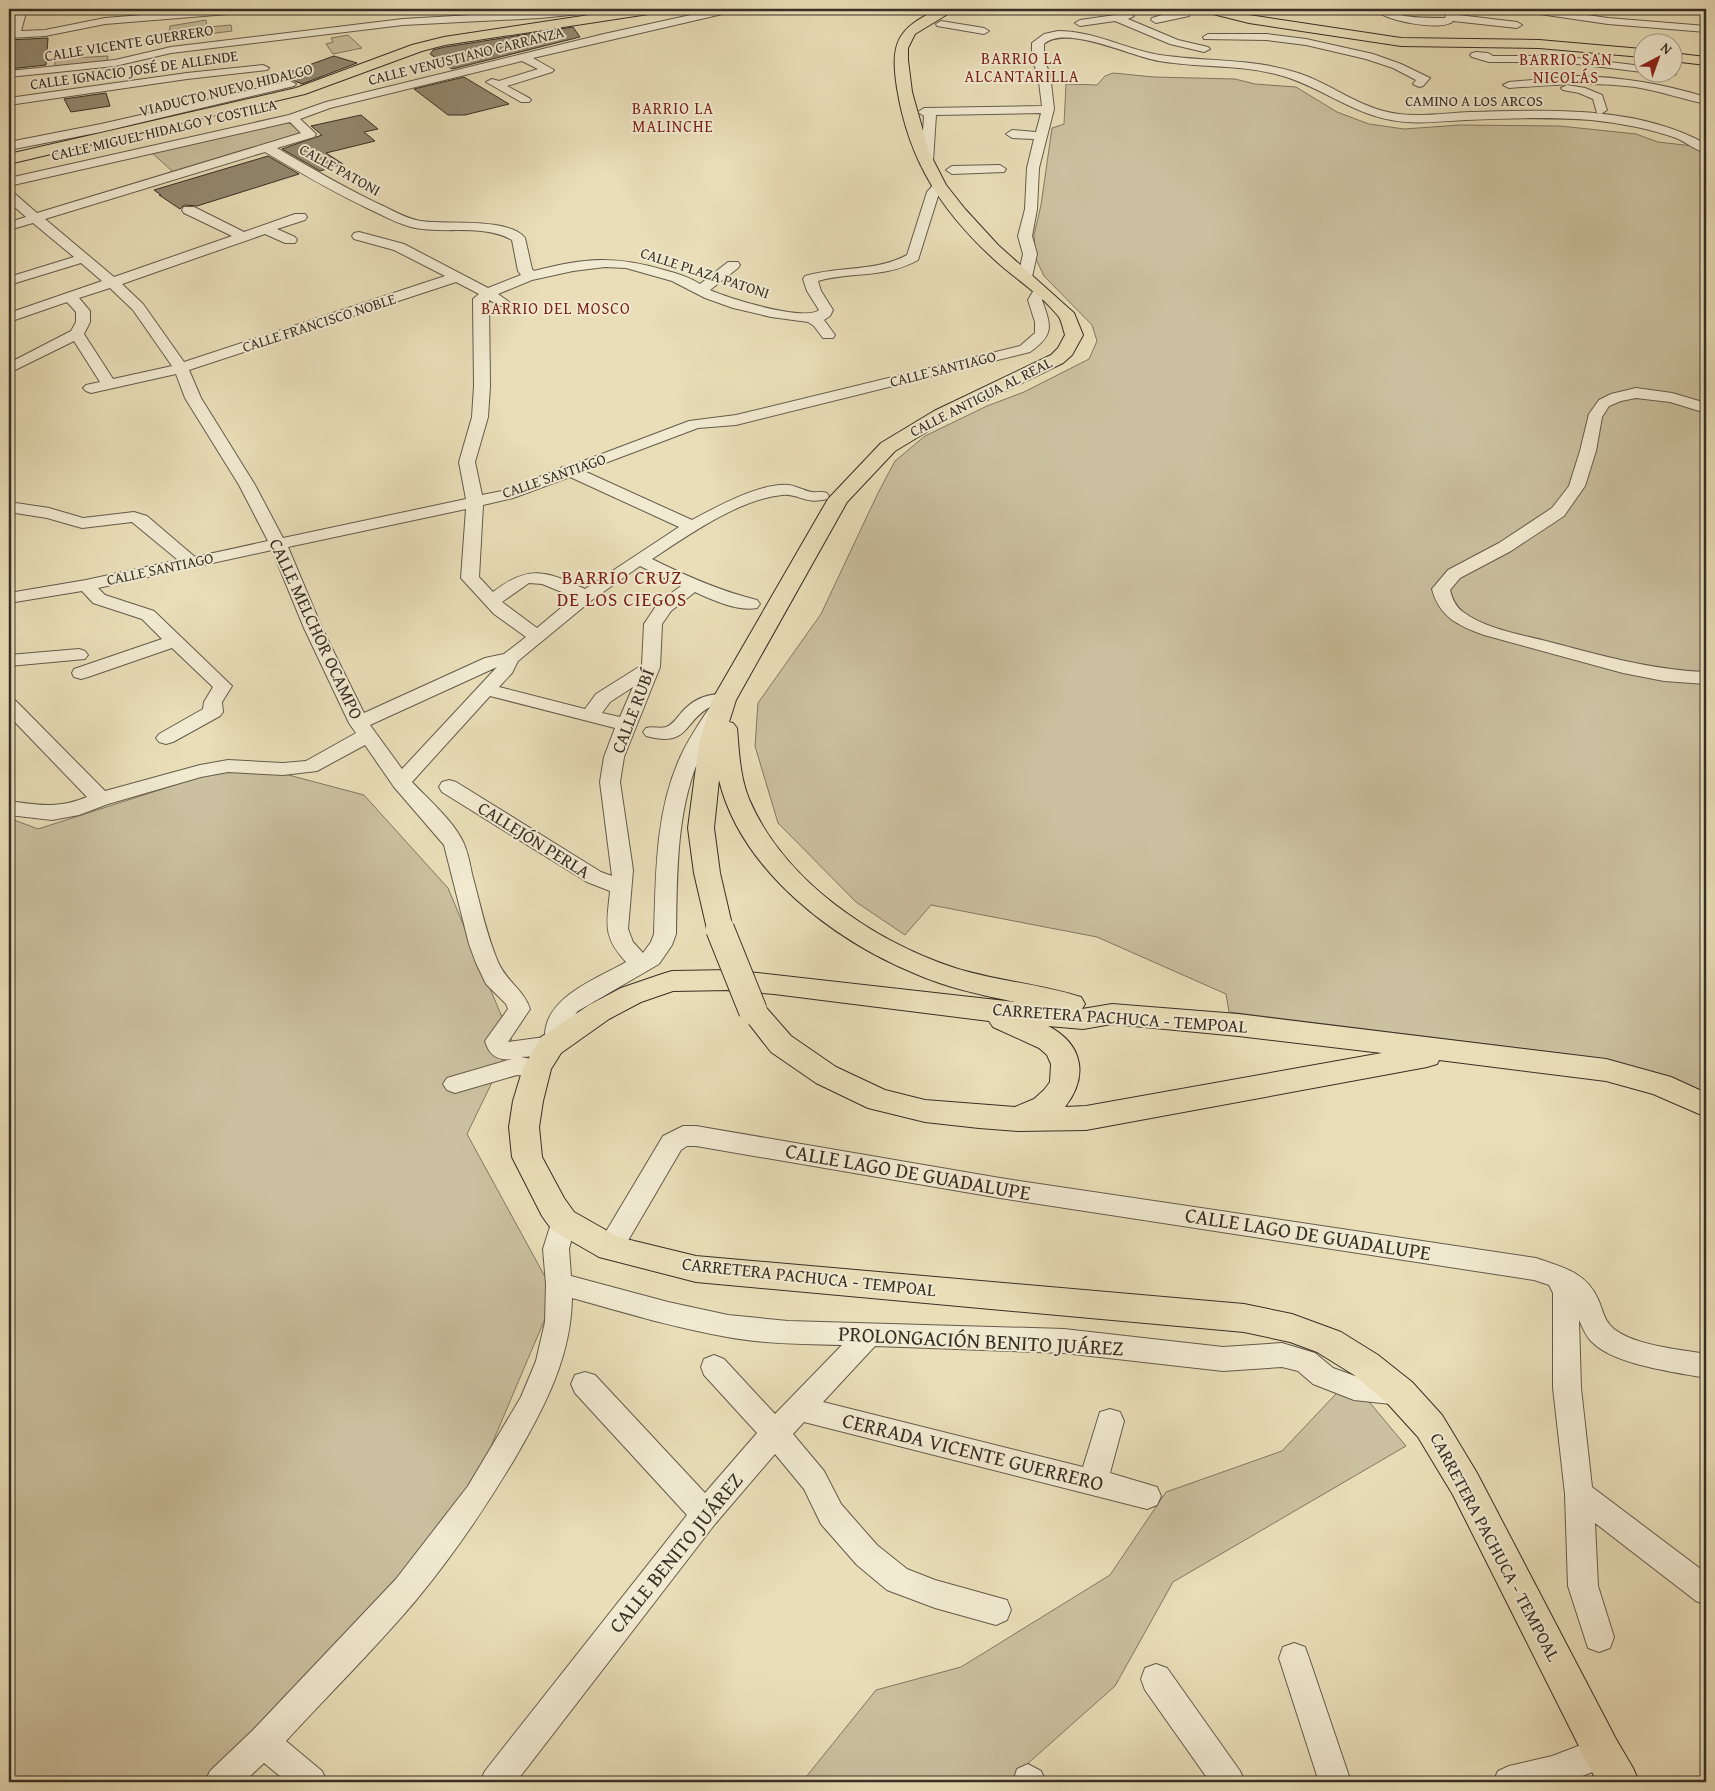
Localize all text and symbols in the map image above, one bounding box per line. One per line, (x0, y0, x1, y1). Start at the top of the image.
street label: CALLE VICENTE GUERRERO (43, 19, 215, 66)
street label: CALLE VENUSTIANO CARRANZA (366, 21, 566, 90)
north arrow (1632, 32, 1682, 82)
text: N (1656, 38, 1677, 59)
street label: CALLE IGNACIO JOSÉ DE ALLENDE (29, 44, 240, 94)
district label: BARRIO LA ALCANTARILLA (964, 46, 1080, 88)
district label: BARRIO SAN NICOLÁS (1519, 47, 1613, 89)
street label: VIADUCTO NUEVO HIDALGO (137, 58, 315, 121)
street label: CAMINO A LOS ARCOS (1405, 90, 1543, 111)
street label: CALLE MIGUEL HIDALGO Y COSTILLA (49, 93, 279, 166)
district label: BARRIO LA MALINCHE (632, 96, 714, 138)
street label: CALLE PATONI (296, 139, 385, 201)
street label: CALLE PLAZA PATONI (638, 242, 772, 303)
street label: CALLE FRANCISCO NOBLE (239, 288, 399, 357)
district label: BARRIO DEL MOSCO (481, 296, 631, 320)
street label: CALLE SANTIAGO (888, 345, 998, 392)
street label: CALLE ANTIGUA AL REAL (906, 351, 1056, 442)
street label: CALLE SANTIAGO (499, 448, 609, 503)
street label: CALLE MELCHOR OCAMPO (263, 534, 370, 724)
street label: CALLE SANTIAGO (105, 547, 215, 590)
district label: BARRIO CRUZ DE LOS CIEGOS (557, 563, 687, 613)
street label: CALLE RUBÍ (604, 664, 661, 757)
street label: CALLEJÓN PERLA (473, 794, 596, 885)
street label: CARRETERA PACHUCA - TEMPOAL (992, 995, 1249, 1040)
street label: CALLE LAGO DE GUADALUPE (783, 1135, 1033, 1208)
street label: CALLE LAGO DE GUADALUPE (1183, 1199, 1434, 1268)
street label: CARRETERA PACHUCA - TEMPOAL (681, 1250, 938, 1303)
street label: PROLONGACIÓN BENITO JUÁREZ (838, 1318, 1124, 1363)
street label: CERRADA VICENTE GUERRERO (839, 1404, 1107, 1499)
street label: CARRETERA PACHUCA - TEMPOAL (1424, 1428, 1567, 1666)
street label: CALLE BENITO JUÁREZ (601, 1466, 750, 1639)

